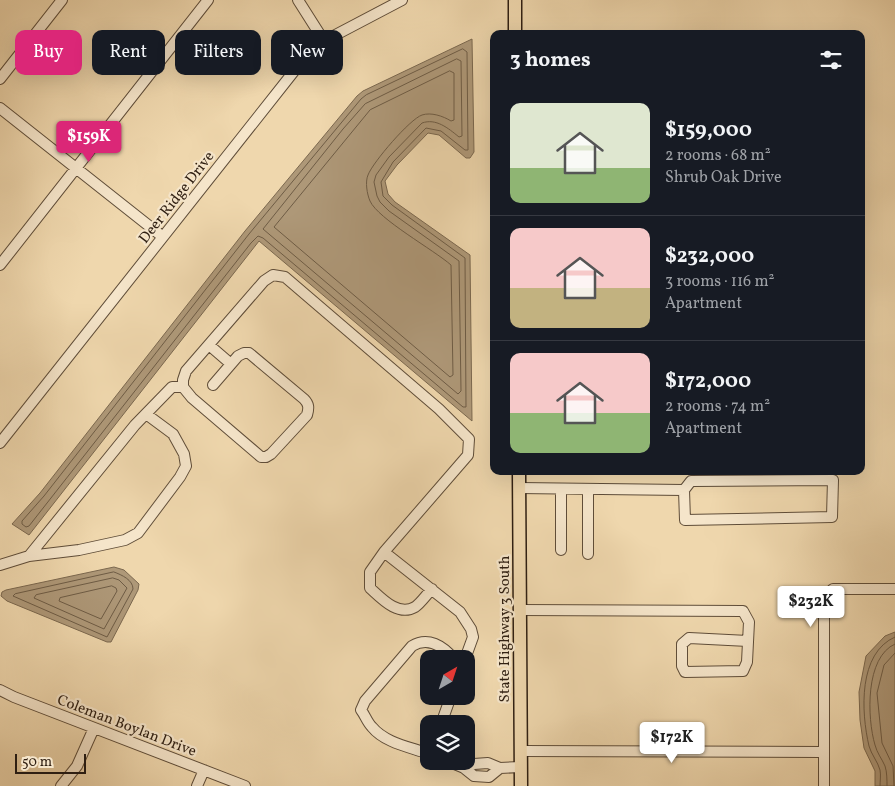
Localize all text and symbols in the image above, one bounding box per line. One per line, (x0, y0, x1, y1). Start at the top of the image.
chip: Buy (15, 30, 82, 75)
chip: Rent (92, 30, 165, 75)
chip: Filters (175, 30, 261, 75)
chip: New (271, 30, 343, 75)
text: 3 homes (510, 46, 591, 75)
icon: filters (817, 46, 845, 74)
text: $159,000 (665, 116, 752, 145)
pin: $159K (54, 120, 124, 163)
icon: home (550, 123, 610, 183)
text: $159K (67, 126, 111, 148)
text: 2 rooms · 68 m² (665, 145, 771, 167)
street label: Deer Ridge Drive (134, 147, 220, 249)
text: Shrub Oak Drive (665, 167, 782, 189)
text: $232,000 (665, 242, 754, 271)
icon: home (550, 248, 610, 308)
text: 3 rooms · 116 m² (665, 271, 774, 293)
text: Apartment (665, 293, 742, 315)
text: $172,000 (665, 367, 751, 396)
icon: home (550, 373, 610, 433)
text: 2 rooms · 74 m² (665, 396, 770, 418)
text: Apartment (665, 418, 742, 440)
street label: State Highway 3 South (495, 556, 516, 702)
pin: $232K (776, 586, 846, 628)
text: $232K (788, 591, 834, 613)
north arrow (420, 650, 475, 705)
map controls (420, 650, 475, 770)
street label: Coleman Boylan Drive (54, 690, 199, 763)
button: layers (420, 715, 475, 770)
pin: $172K (637, 722, 707, 764)
text: $172K (651, 727, 693, 749)
scale bar (15, 751, 86, 774)
text: 50 m (22, 753, 52, 772)

